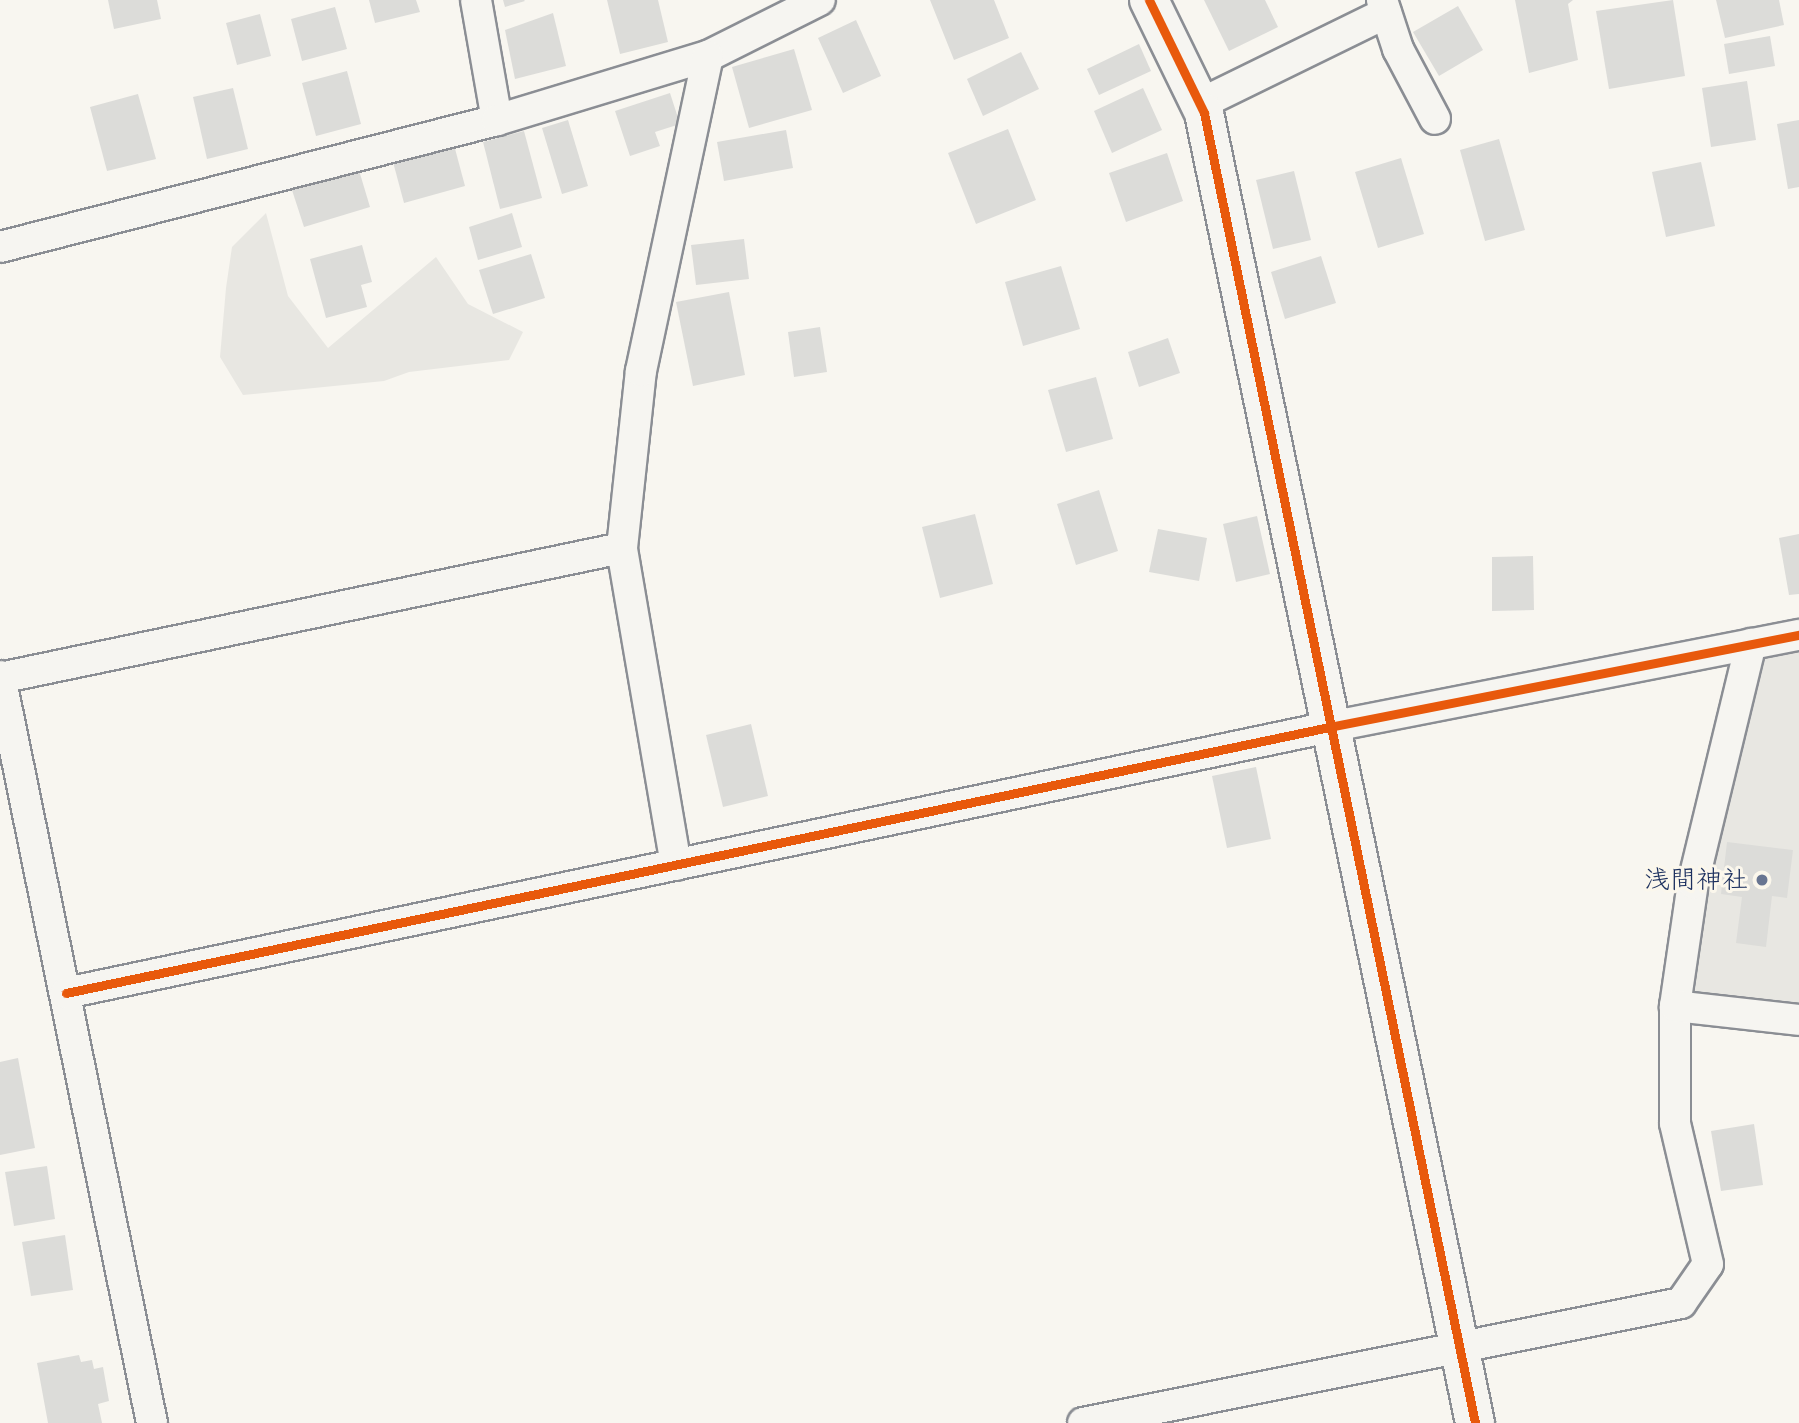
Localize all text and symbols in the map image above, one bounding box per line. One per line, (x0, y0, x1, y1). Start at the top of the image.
place label: 浅間神社 (1644, 864, 1748, 896)
marker: 浅間神社 (1754, 872, 1770, 888)

